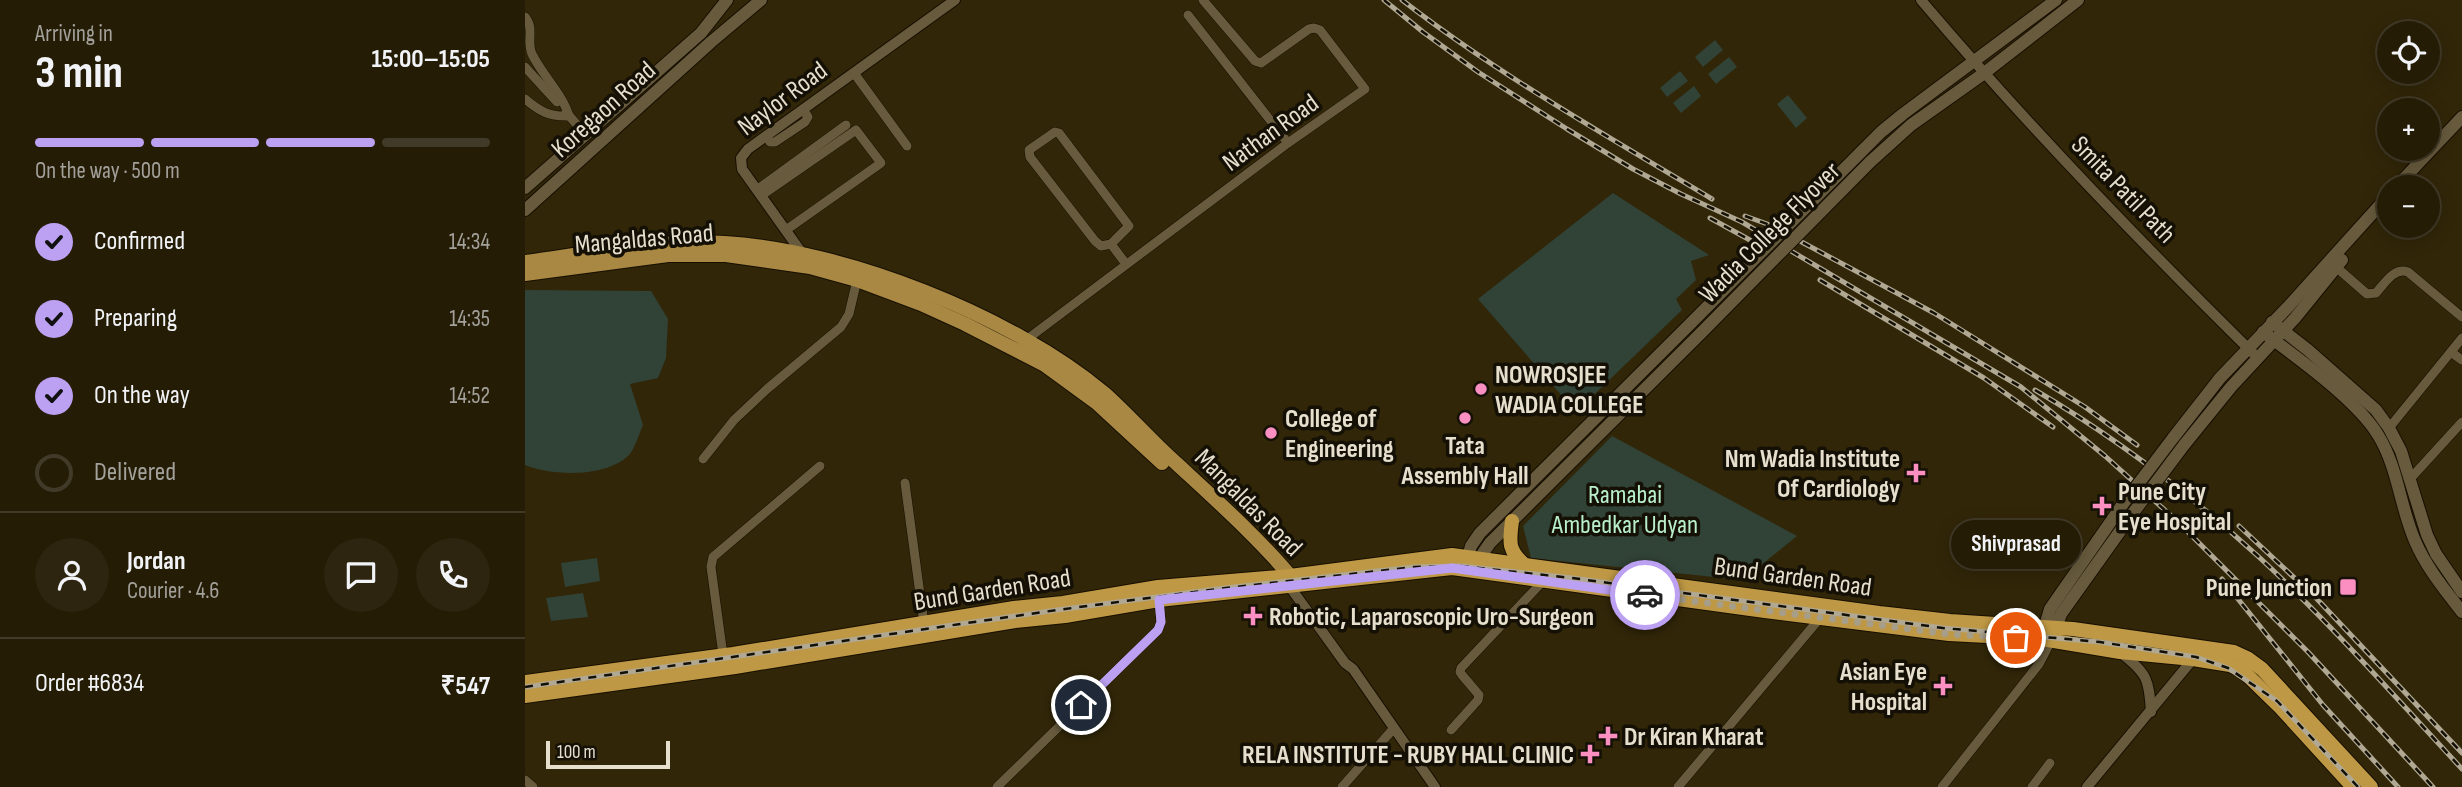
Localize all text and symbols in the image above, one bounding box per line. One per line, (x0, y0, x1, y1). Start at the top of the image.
text: Arriving in (35, 20, 113, 48)
map controls (2377, 21, 2440, 238)
button: locate (2377, 21, 2440, 84)
text: 15:00–15:05 (371, 44, 490, 75)
text: 3 min (35, 46, 123, 101)
street label: Koregaon Road (546, 55, 662, 165)
street label: Naylor Road (732, 56, 834, 143)
street label: Nathan Road (1217, 88, 1325, 178)
button: + (2377, 98, 2440, 161)
street label: Smita Patil Path (2064, 130, 2182, 250)
street label: Wadia College Flyover (1693, 156, 1848, 310)
text: On the way · 500 m (35, 157, 180, 185)
button: − (2377, 175, 2440, 238)
street label: Mangaldas Road (573, 218, 715, 261)
icon: check (35, 223, 73, 261)
text: Confirmed (94, 226, 185, 257)
text: 14:34 (449, 228, 490, 256)
icon: check (35, 300, 73, 338)
text: Preparing (94, 303, 177, 334)
text: 14:35 (449, 305, 490, 333)
place label: NOWROSJEE WADIA COLLEGE (1495, 360, 1644, 421)
icon: check (35, 377, 73, 415)
text: On the way (94, 380, 190, 411)
marker: NOWROSJEE WADIA COLLEGE (1473, 381, 1489, 397)
text: 14:52 (449, 382, 490, 410)
place label: College of Engineering (1285, 404, 1394, 465)
marker: Tata Assembly Hall (1457, 410, 1473, 426)
marker: College of Engineering (1263, 425, 1279, 441)
place label: Tata Assembly Hall (1400, 431, 1529, 492)
street label: Mangaldas Road (1188, 443, 1308, 563)
place label: Nm Wadia Institute Of Cardiology (1725, 444, 1900, 505)
text: Delivered (94, 457, 176, 488)
marker: Nm Wadia Institute Of Cardiology (1906, 463, 1926, 483)
place label: Pune City Eye Hospital (2118, 477, 2231, 538)
park label: Ramabai Ambedkar Udyan (1551, 480, 1698, 541)
marker: Pune City Eye Hospital (2092, 496, 2112, 516)
callout: Shivprasad (1951, 519, 2081, 568)
text: Shivprasad (1971, 530, 2061, 558)
button: person (35, 538, 109, 612)
button: chat (324, 538, 398, 612)
button: phone (416, 538, 490, 612)
text: Jordan (127, 546, 185, 577)
street label: Bund Garden Road (1712, 551, 1873, 604)
courier (1610, 560, 1680, 630)
street label: Bund Garden Road (912, 563, 1073, 618)
place label: Pune Junction (2206, 573, 2332, 604)
icon: car (1626, 576, 1664, 614)
text: Courier · 4.6 (127, 577, 219, 605)
marker: Pune Junction (2338, 577, 2358, 597)
place label: Robotic, Laparoscopic Uro-Surgeon (1269, 602, 1594, 633)
marker: Robotic, Laparoscopic Uro-Surgeon (1243, 606, 1263, 626)
pin (1986, 608, 2046, 668)
icon: bag (1997, 619, 2035, 657)
place label: Asian Eye Hospital (1839, 657, 1927, 718)
text: Order #6834 (35, 668, 144, 699)
text: ₹547 (441, 671, 490, 702)
pin (1051, 675, 1111, 735)
marker: Asian Eye Hospital (1933, 676, 1953, 696)
icon: home (1062, 686, 1100, 724)
place label: Dr Kiran Kharat (1624, 722, 1764, 753)
marker: Dr Kiran Kharat (1598, 726, 1618, 746)
scale bar (546, 738, 670, 770)
place label: RELA INSTITUTE - RUBY HALL CLINIC (1242, 740, 1574, 771)
text: 100 m (557, 741, 596, 764)
marker: RELA INSTITUTE - RUBY HALL CLINIC (1580, 744, 1600, 764)

